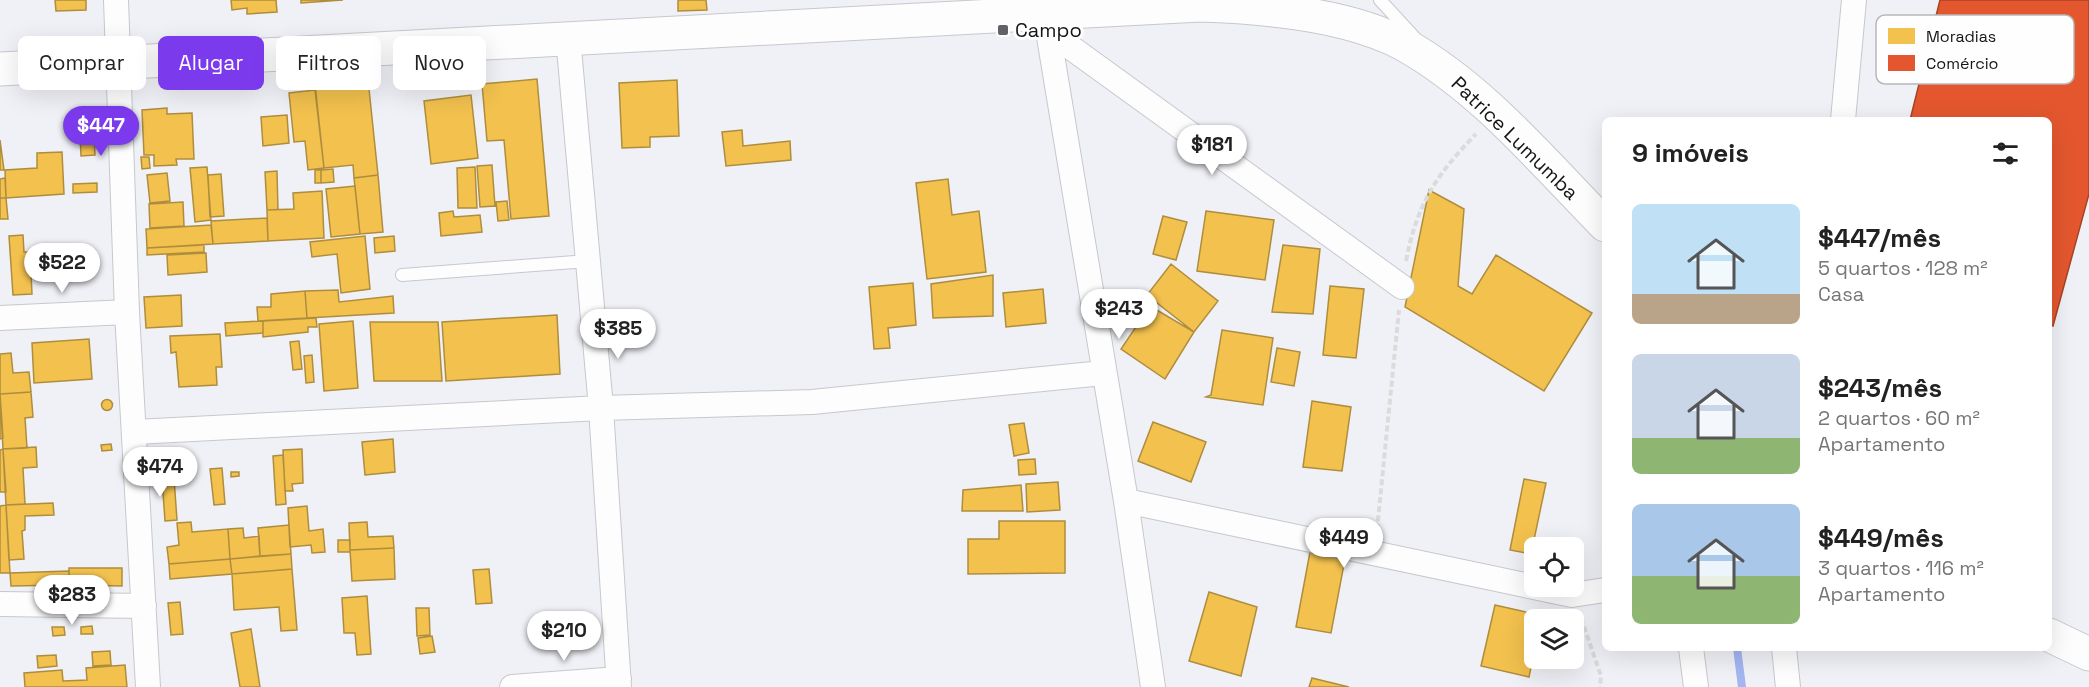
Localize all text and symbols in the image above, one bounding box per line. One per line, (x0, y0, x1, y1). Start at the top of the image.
legend (1876, 15, 2074, 84)
place label: Campo (1015, 17, 1082, 43)
marker: Campo (996, 23, 1010, 37)
text: Moradias (1926, 26, 1996, 47)
chip: Comprar (18, 36, 146, 90)
chip: Alugar (158, 36, 264, 90)
chip: Filtros (276, 36, 381, 90)
chip: Novo (393, 36, 486, 90)
text: Comércio (1926, 53, 1999, 74)
street label: Patrice Lumumba (1446, 71, 1584, 205)
pin: $447 (65, 106, 137, 157)
text: $447 (77, 112, 125, 138)
pin: $181 (1176, 125, 1248, 176)
text: $181 (1191, 131, 1233, 157)
text: 9 imóveis (1632, 136, 1749, 170)
icon: filters (1989, 137, 2022, 170)
text: $447/mês (1818, 221, 1941, 255)
icon: home (1680, 228, 1752, 300)
pin: $522 (26, 243, 98, 294)
text: $522 (38, 249, 86, 275)
text: 5 quartos · 128 m² (1818, 255, 1988, 281)
text: Casa (1818, 281, 1864, 307)
pin: $243 (1083, 289, 1155, 340)
text: $243 (1095, 295, 1143, 321)
pin: $385 (582, 309, 654, 360)
text: $385 (594, 315, 642, 341)
text: $243/mês (1818, 371, 1942, 405)
icon: home (1680, 378, 1752, 450)
text: 2 quartos · 60 m² (1818, 405, 1980, 431)
text: Apartamento (1818, 431, 1945, 457)
pin: $474 (124, 447, 196, 498)
text: $474 (137, 453, 183, 479)
pin: $449 (1308, 518, 1380, 569)
text: $449/mês (1818, 521, 1944, 555)
text: $449 (1319, 524, 1369, 550)
icon: home (1680, 528, 1752, 600)
map controls (1524, 537, 1584, 669)
button: locate (1524, 537, 1584, 597)
text: 3 quartos · 116 m² (1818, 555, 1984, 581)
pin: $283 (36, 575, 108, 626)
text: $283 (48, 581, 96, 607)
text: Apartamento (1818, 581, 1945, 607)
button: layers (1524, 609, 1584, 669)
pin: $210 (528, 611, 600, 662)
text: $210 (541, 617, 587, 643)

